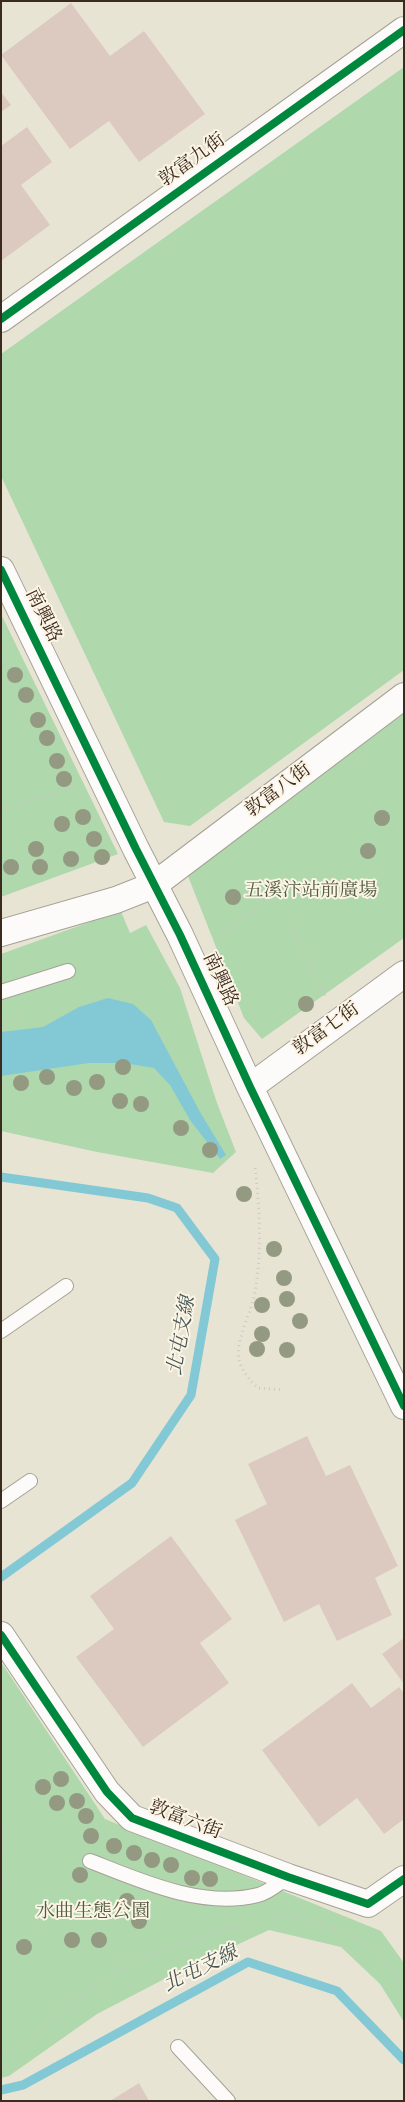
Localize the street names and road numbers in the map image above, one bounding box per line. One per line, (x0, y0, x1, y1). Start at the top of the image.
street label: 敦富九街 (156, 129, 230, 193)
street label: 南興路 (19, 585, 65, 647)
street label: 敦富八街 (242, 759, 316, 823)
street label: 南興路 (197, 949, 241, 1011)
street label: 敦富七街 (290, 998, 364, 1062)
street label: 敦富六街 (145, 1797, 225, 1845)

